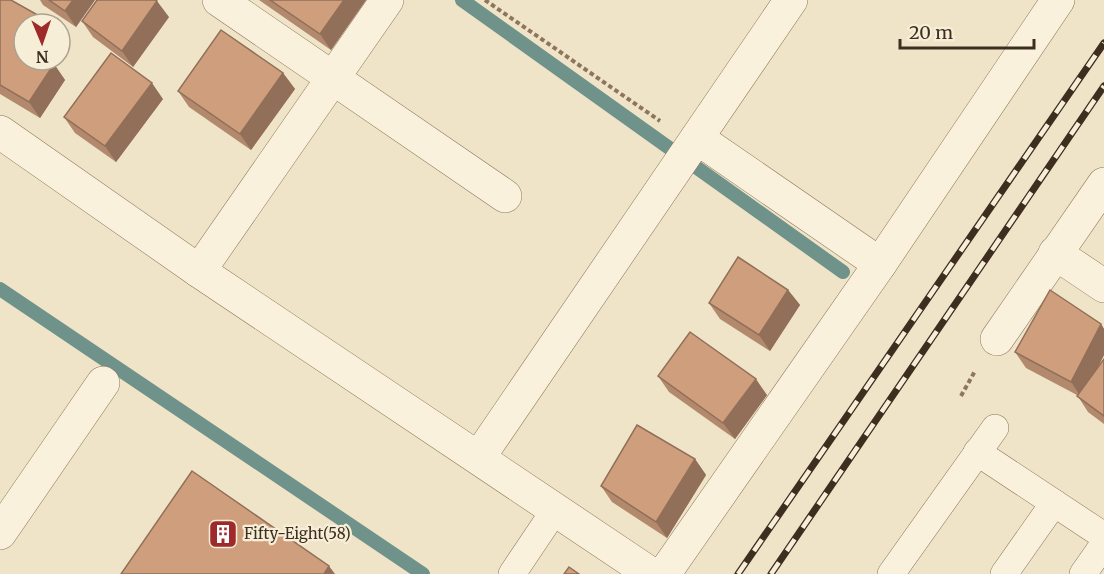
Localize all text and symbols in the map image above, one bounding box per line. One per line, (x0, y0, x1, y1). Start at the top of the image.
north arrow (12, 12, 72, 72)
scale bar (900, 12, 1034, 50)
text: 20 m (909, 21, 953, 44)
text: N (35, 47, 49, 67)
building icon: Fifty-Eight(58) (207, 518, 239, 550)
place label: Fifty-Eight(58) (244, 524, 351, 543)

